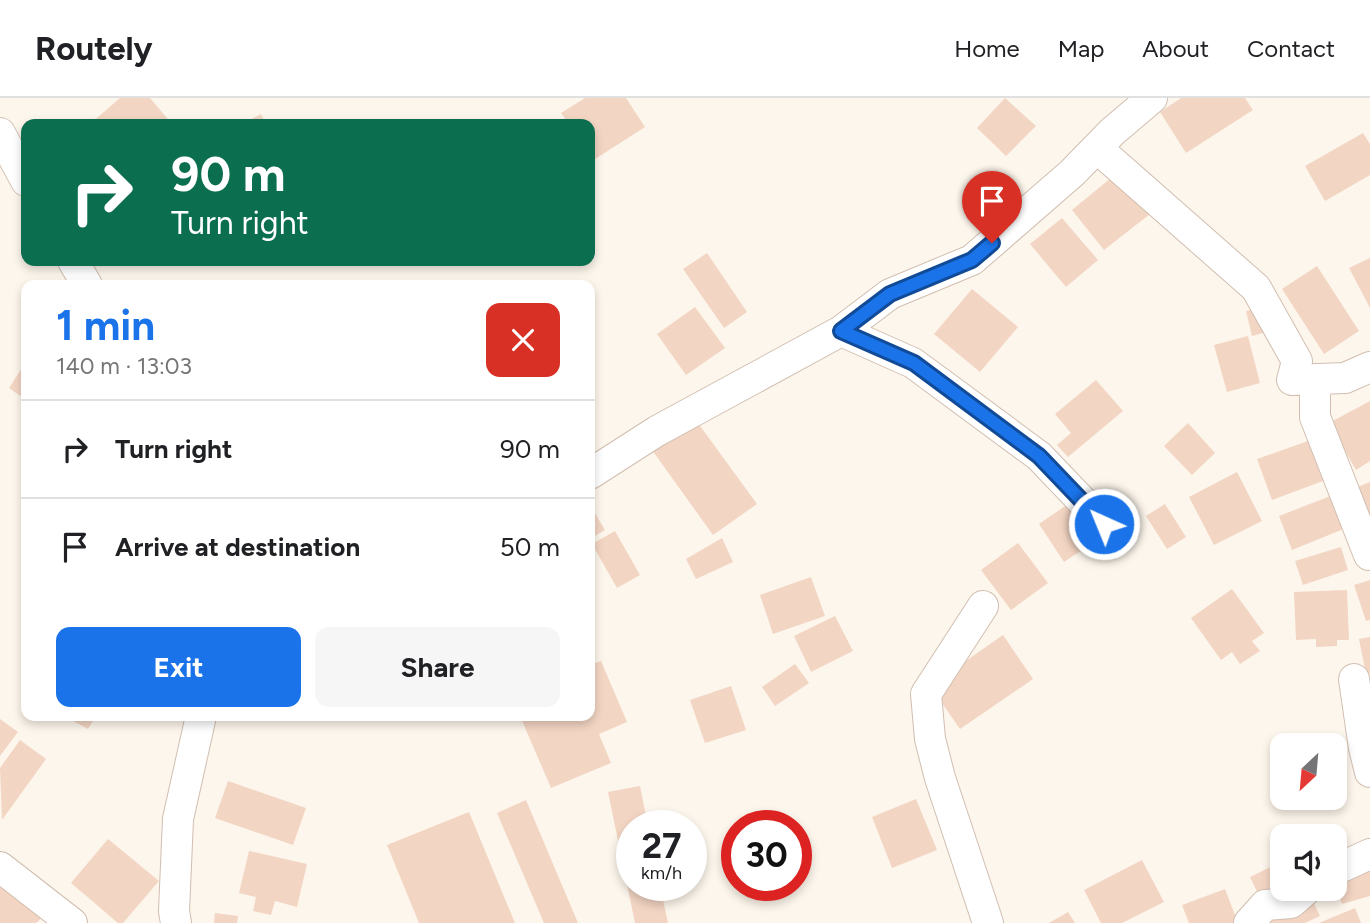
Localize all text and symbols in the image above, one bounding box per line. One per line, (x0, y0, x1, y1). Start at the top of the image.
text: Routely (35, 29, 153, 68)
text: Home (954, 34, 1020, 63)
text: Map (1058, 34, 1104, 63)
text: About (1142, 34, 1209, 63)
text: Contact (1247, 34, 1335, 63)
text: 90 m (171, 144, 286, 203)
icon: right (56, 147, 147, 238)
pin (962, 171, 1022, 243)
icon: arrive (973, 182, 1011, 220)
text: Turn right (171, 204, 309, 242)
text: 1 min (56, 300, 155, 351)
button: close (486, 303, 560, 377)
text: 140 m · 13:03 (56, 352, 192, 380)
icon: right (56, 430, 94, 468)
text: Turn right (115, 433, 232, 465)
text: 90 m (500, 433, 560, 465)
position arrow (1067, 487, 1141, 561)
icon: arrive (56, 528, 94, 566)
text: Arrive at destination (115, 531, 360, 563)
text: 50 m (500, 531, 560, 563)
button: Exit (56, 627, 301, 707)
button: Share (315, 627, 560, 707)
north arrow (1270, 733, 1348, 810)
map controls (1270, 733, 1347, 901)
speed limit sign: 30 (721, 810, 812, 901)
button: sound (1270, 824, 1347, 901)
text: 27 (642, 825, 681, 867)
text: km/h (641, 862, 682, 884)

